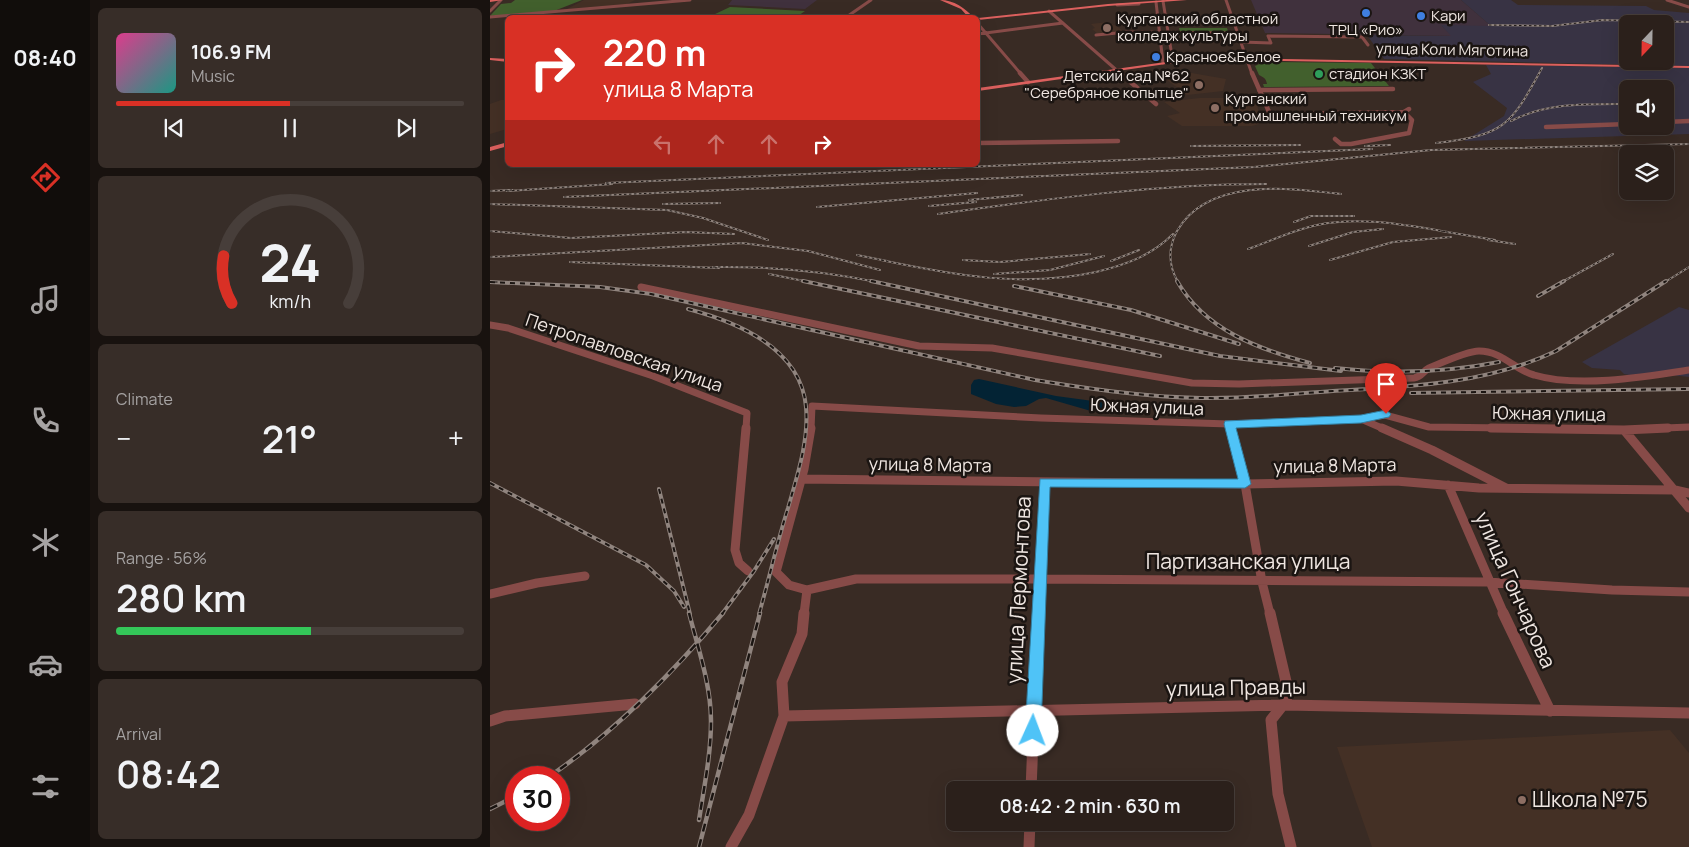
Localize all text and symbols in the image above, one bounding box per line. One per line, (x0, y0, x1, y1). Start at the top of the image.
place label: Кари (1431, 5, 1466, 26)
marker: ТРЦ «Рио» (1360, 7, 1372, 19)
place label: Курганский областной колледж культуры (1117, 8, 1278, 46)
marker: Кари (1415, 10, 1427, 22)
north arrow (1619, 15, 1674, 70)
map controls (1619, 15, 1674, 200)
place label: ТРЦ «Рио» (1329, 19, 1403, 40)
marker: Курганский областной колледж культуры (1101, 22, 1113, 34)
text: 220 m (603, 29, 706, 77)
icon: right (520, 35, 585, 100)
street label: улица Коли Мяготина (1376, 38, 1528, 61)
text: 106.9 FM (191, 39, 271, 65)
text: 08:40 (13, 43, 77, 73)
place label: Красное&Белое (1166, 46, 1281, 67)
marker: Красное&Белое (1150, 51, 1162, 63)
place label: стадион КЗКТ (1329, 63, 1426, 84)
text: Music (191, 65, 235, 87)
place label: Детский сад №62 "Серебряное копытце" (1024, 65, 1189, 103)
marker: стадион КЗКТ (1313, 68, 1325, 80)
text: улица 8 Марта (603, 74, 753, 104)
marker: Детский сад №62 "Серебряное копытце" (1193, 79, 1205, 91)
button: sound (1619, 80, 1674, 135)
place label: Курганский промышленный техникум (1225, 88, 1407, 126)
marker: Курганский промышленный техникум (1209, 102, 1221, 114)
icon: previous (160, 114, 188, 142)
icon: pause (276, 114, 304, 142)
icon: next (392, 114, 420, 142)
icon: left (649, 130, 677, 158)
icon: ahead (702, 130, 730, 158)
icon: ahead (755, 130, 783, 158)
icon: right (808, 130, 836, 158)
button: layers (1619, 145, 1674, 200)
icon: directions (28, 160, 63, 195)
text: 24 (259, 227, 321, 298)
icon: music (28, 282, 63, 317)
text: km/h (269, 289, 311, 313)
street label: Петропавловская улица (523, 307, 726, 397)
pin (1365, 363, 1407, 414)
icon: arrive (1372, 370, 1400, 398)
text: Climate (116, 388, 173, 410)
street label: Южная улица (1090, 392, 1204, 420)
street label: Южная улица (1492, 400, 1606, 426)
icon: phone (28, 403, 63, 438)
text: 21° (262, 412, 317, 464)
text: − (116, 419, 131, 457)
text: + (448, 419, 464, 457)
street label: улица 8 Марта (868, 451, 992, 477)
street label: улица 8 Марта (1273, 452, 1397, 478)
street label: улица Лермонтова (999, 495, 1037, 685)
street label: улица Гончарова (1469, 507, 1563, 672)
icon: climate (28, 525, 63, 560)
text: Range · 56% (116, 547, 207, 569)
street label: Партизанская улица (1146, 547, 1350, 575)
text: 280 km (116, 571, 247, 623)
icon: car (28, 647, 63, 682)
street label: улица Правды (1166, 672, 1306, 702)
position arrow (1006, 704, 1058, 756)
text: Arrival (116, 723, 162, 745)
text: 08:42 (116, 747, 221, 799)
speed limit sign: 30 (505, 766, 570, 831)
icon: filters (28, 769, 63, 804)
place label: Школа №75 (1532, 785, 1648, 813)
text: 08:42 · 2 min · 630 m (999, 793, 1181, 819)
marker: Школа №75 (1516, 794, 1528, 806)

